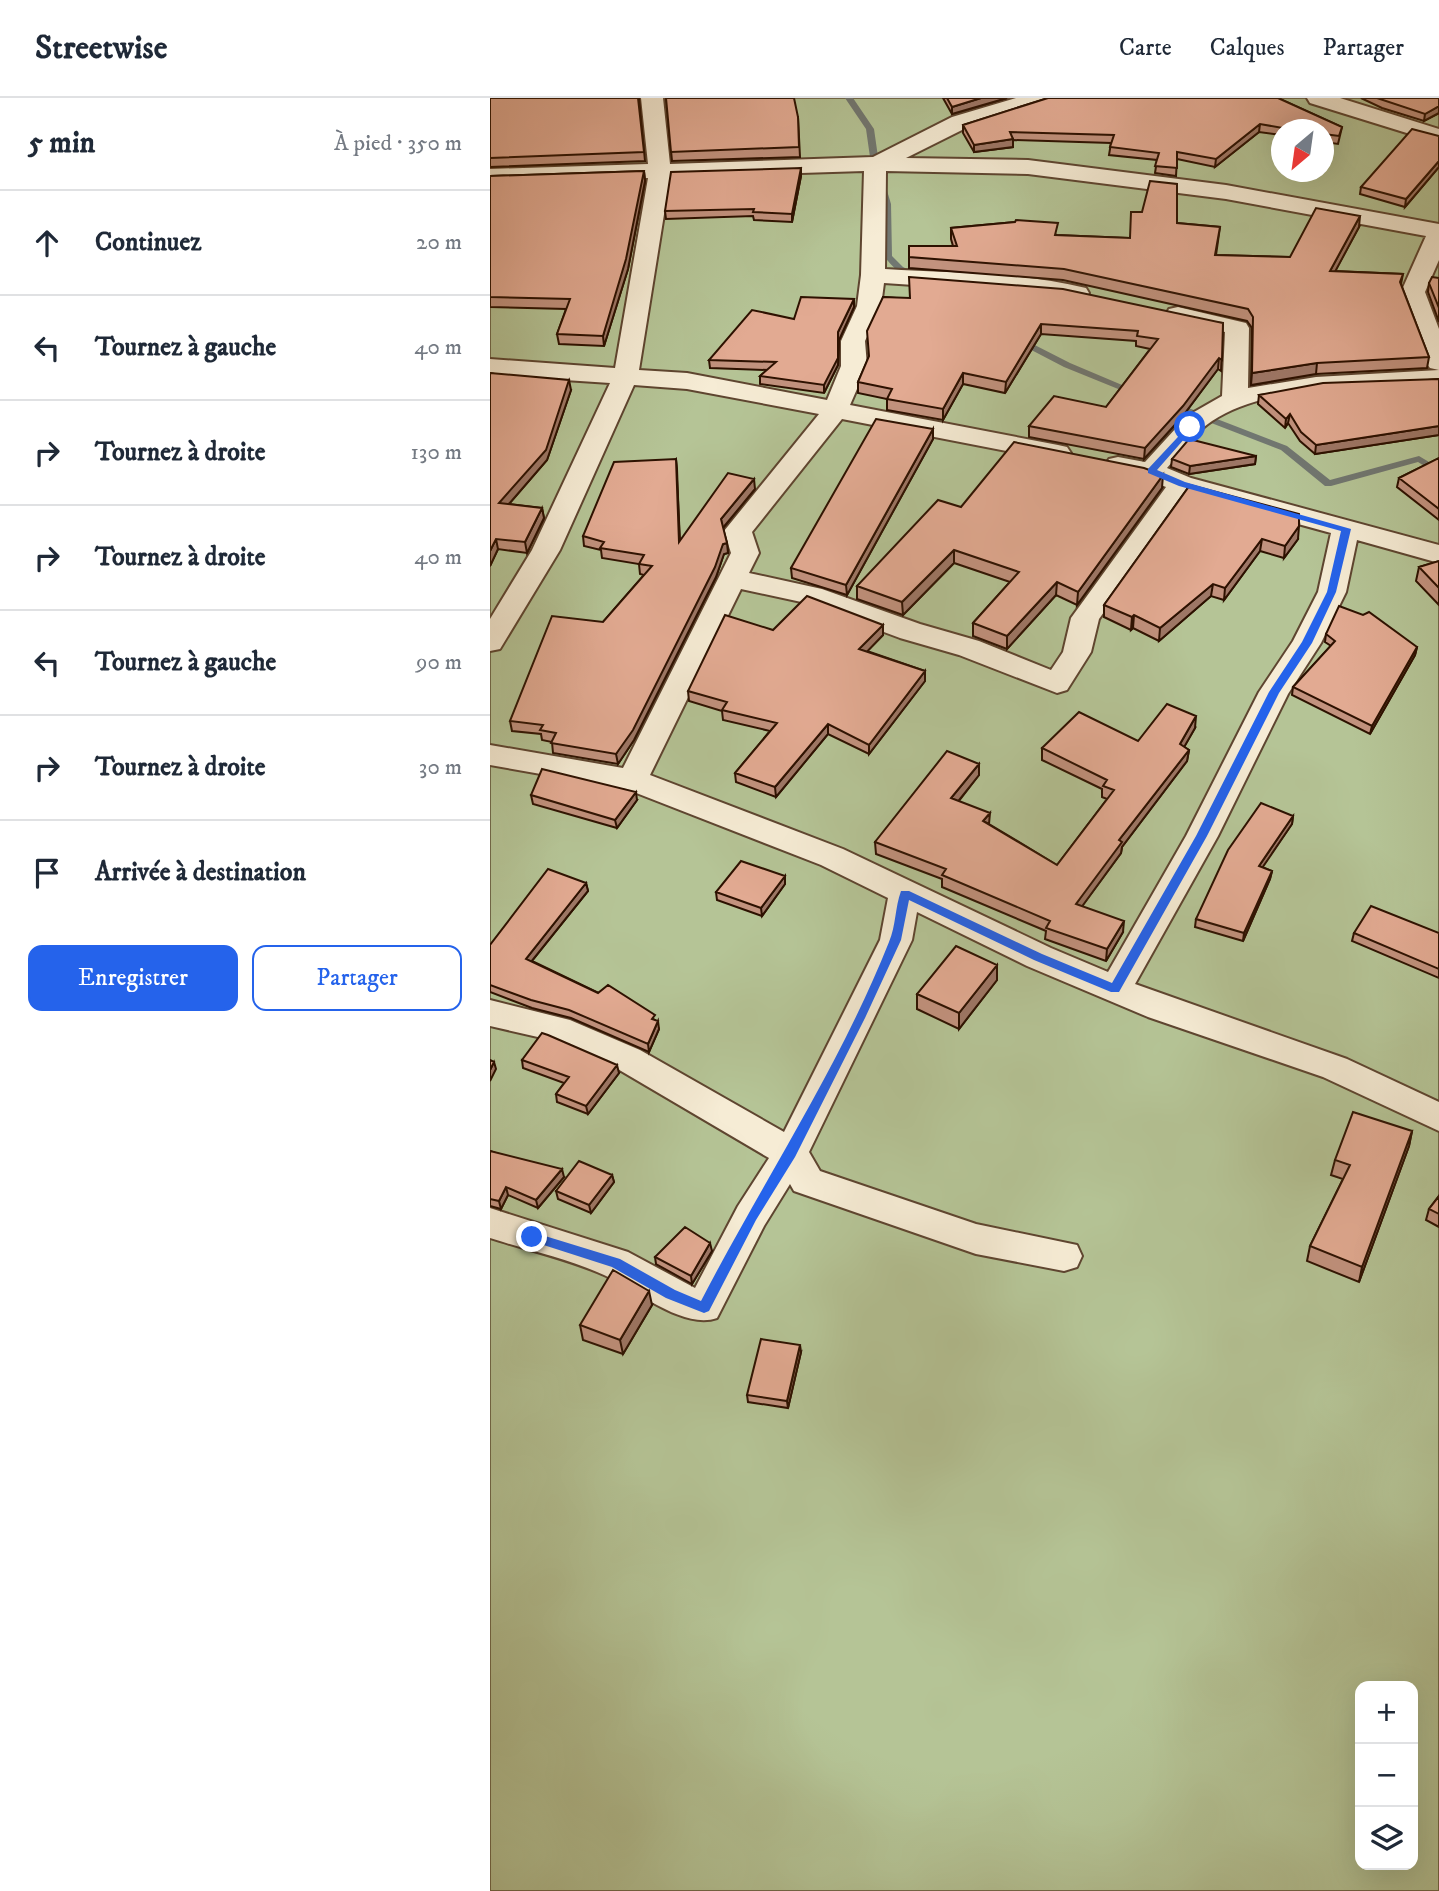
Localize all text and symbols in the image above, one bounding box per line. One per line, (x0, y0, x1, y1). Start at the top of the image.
text: Streetwise (35, 28, 167, 69)
text: Carte (1119, 33, 1172, 63)
text: Calques (1210, 33, 1285, 63)
text: Partager (1323, 33, 1404, 63)
north arrow (1271, 119, 1334, 182)
text: 5 min (28, 125, 95, 162)
text: À pied · 350 m (334, 129, 462, 158)
icon: ahead (28, 224, 66, 262)
text: Continuez (95, 226, 201, 259)
text: 20 m (416, 228, 462, 257)
icon: left (28, 329, 66, 367)
text: Tournez à gauche (95, 331, 276, 364)
text: 40 m (414, 333, 462, 362)
route start (1174, 411, 1205, 442)
icon: right (28, 434, 66, 472)
text: Tournez à droite (95, 436, 266, 469)
text: 130 m (410, 438, 462, 467)
icon: right (28, 539, 66, 577)
text: Tournez à droite (95, 541, 266, 574)
text: 40 m (414, 543, 462, 572)
icon: left (28, 644, 66, 682)
text: Tournez à gauche (95, 646, 276, 679)
text: 90 m (416, 648, 462, 677)
icon: right (28, 749, 66, 787)
text: Tournez à droite (95, 751, 266, 784)
text: 30 m (419, 753, 462, 782)
icon: arrive (28, 854, 66, 892)
text: Arrivée à destination (95, 856, 306, 889)
button: Enregistrer (28, 945, 238, 1011)
button: Partager (252, 945, 462, 1011)
route end (516, 1221, 547, 1252)
map controls (1355, 1681, 1418, 1870)
button: + (1355, 1681, 1418, 1744)
button: − (1355, 1744, 1418, 1807)
button: layers (1355, 1807, 1418, 1870)

